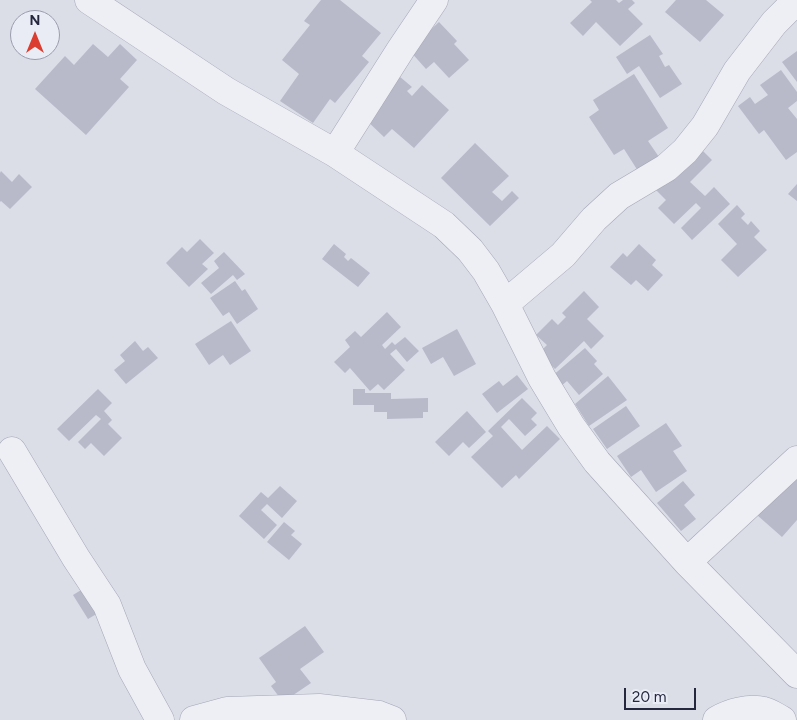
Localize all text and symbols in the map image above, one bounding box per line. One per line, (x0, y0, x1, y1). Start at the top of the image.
north arrow (10, 10, 60, 60)
text: N (30, 12, 40, 29)
scale bar (627, 678, 700, 710)
text: 20 m (632, 688, 666, 706)

